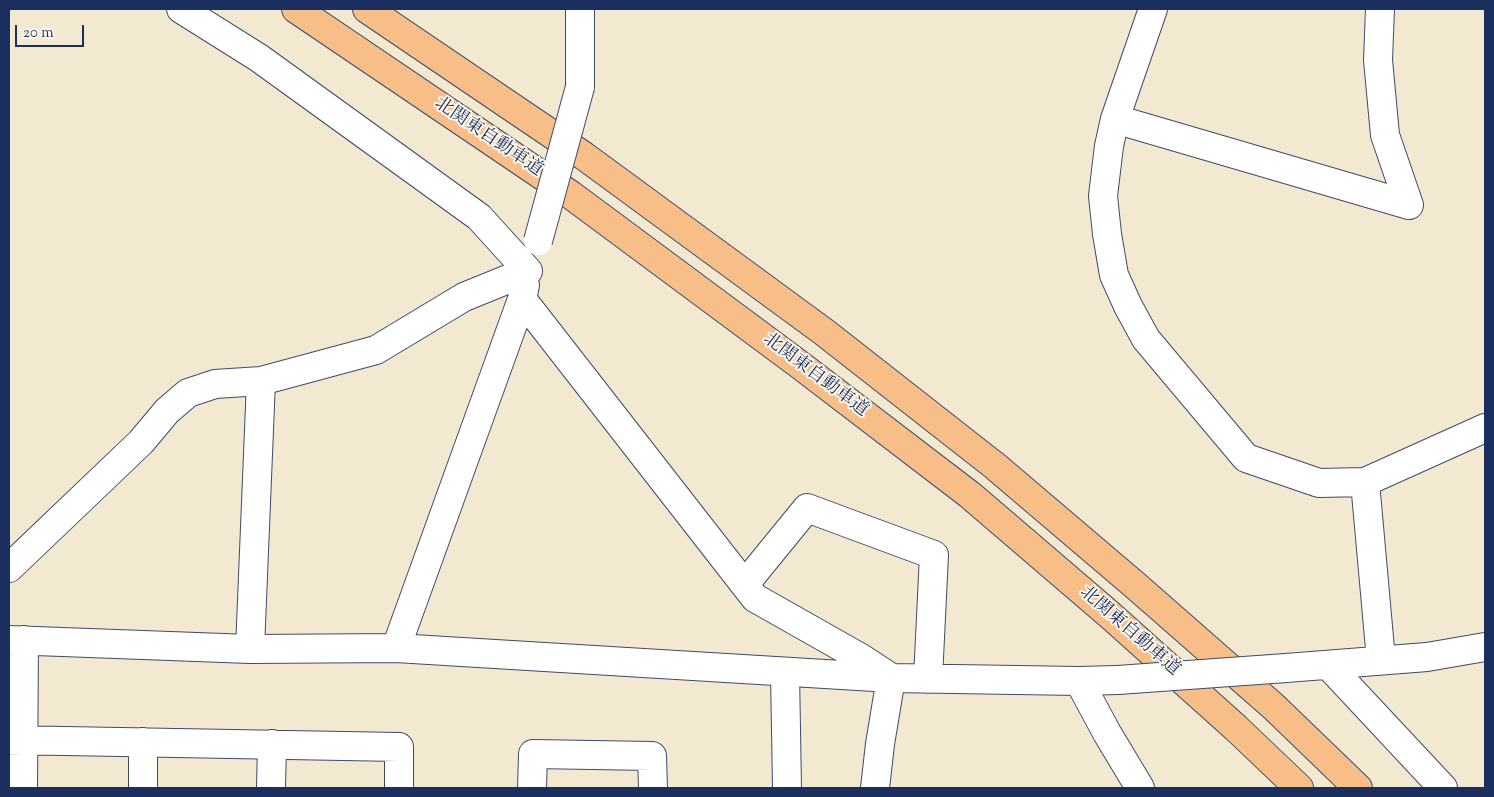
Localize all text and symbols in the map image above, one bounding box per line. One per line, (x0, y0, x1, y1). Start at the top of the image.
scale bar (18, 15, 86, 47)
text: 20 m (23, 23, 54, 44)
street label: 北関東自動車道 (430, 94, 546, 182)
street label: 北関東自動車道 (758, 329, 872, 423)
street label: 北関東自動車道 (1074, 583, 1184, 681)

